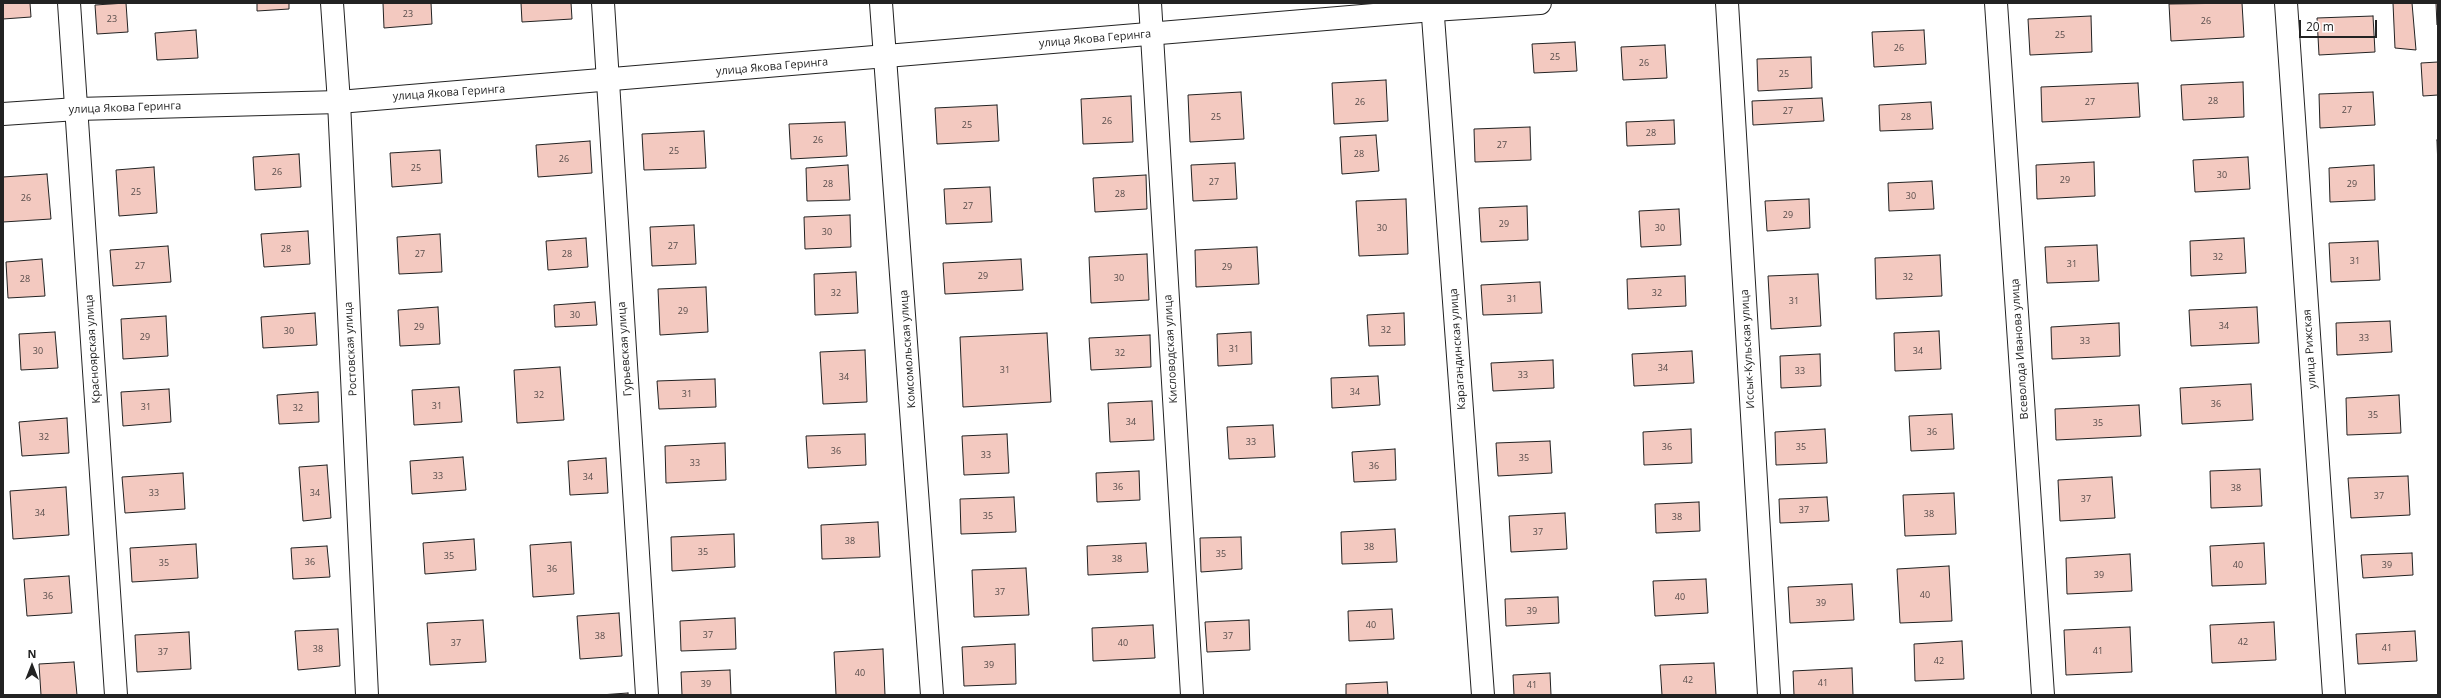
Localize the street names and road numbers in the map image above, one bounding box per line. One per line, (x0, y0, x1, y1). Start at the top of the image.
street label: улица Якова Геринга (1038, 28, 1152, 50)
street label: улица Якова Геринга (715, 56, 829, 78)
street label: улица Якова Геринга (392, 82, 506, 104)
street label: улица Якова Геринга (68, 99, 182, 117)
street label: Всеволода Иванова улица (2008, 278, 2032, 420)
street label: Карагандинская улица (1447, 288, 1469, 410)
street label: Комсомольская улица (897, 289, 919, 409)
street label: Иссык-Кульская улица (1738, 289, 1758, 409)
street label: Красноярская улица (83, 294, 103, 404)
street label: Кисловодская улица (1162, 294, 1180, 404)
street label: Гурьевская улица (615, 301, 635, 397)
street label: Ростовская улица (342, 302, 360, 396)
street label: улица Рижская (2301, 309, 2319, 389)

